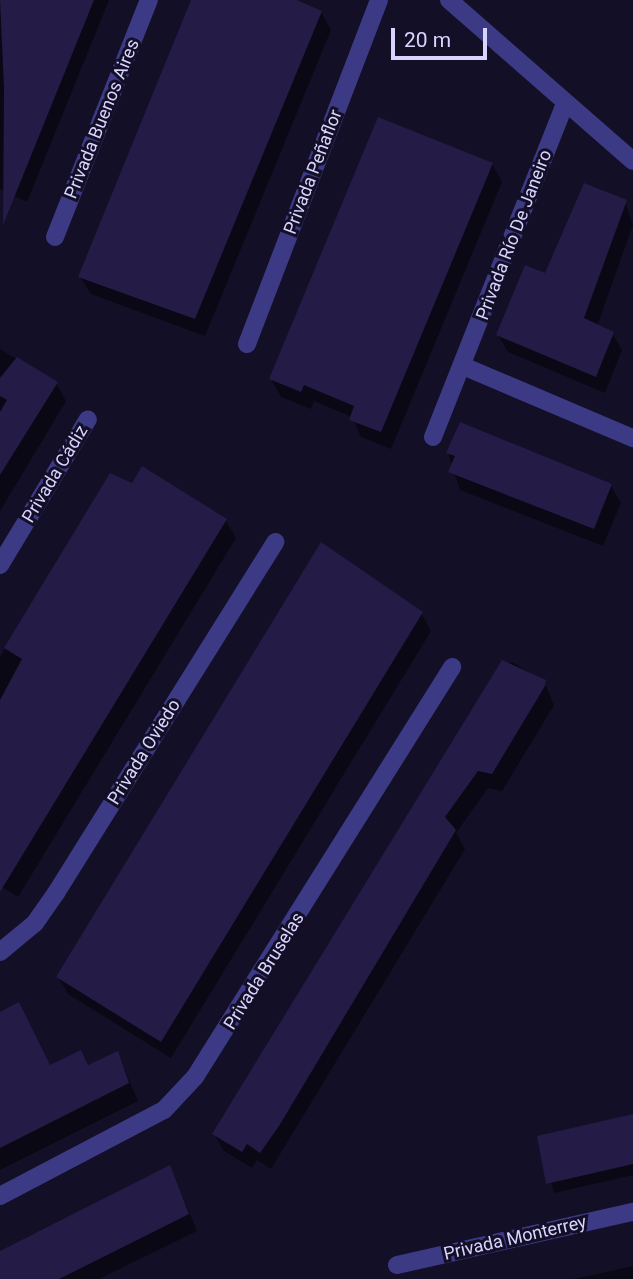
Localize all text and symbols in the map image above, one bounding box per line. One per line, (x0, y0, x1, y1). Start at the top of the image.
scale bar (395, 14, 491, 58)
text: 20 m (404, 28, 451, 52)
street label: Privada Buenos Aires (60, 36, 144, 202)
street label: Privada Peñaflor (279, 107, 347, 237)
street label: Privada Río De Janeiro (472, 147, 556, 323)
street label: Privada Cádiz (18, 421, 92, 527)
street label: Privada Oviedo (103, 695, 185, 809)
street label: Privada Bruselas (219, 908, 309, 1034)
street label: Privada Monterrey (441, 1211, 589, 1265)

